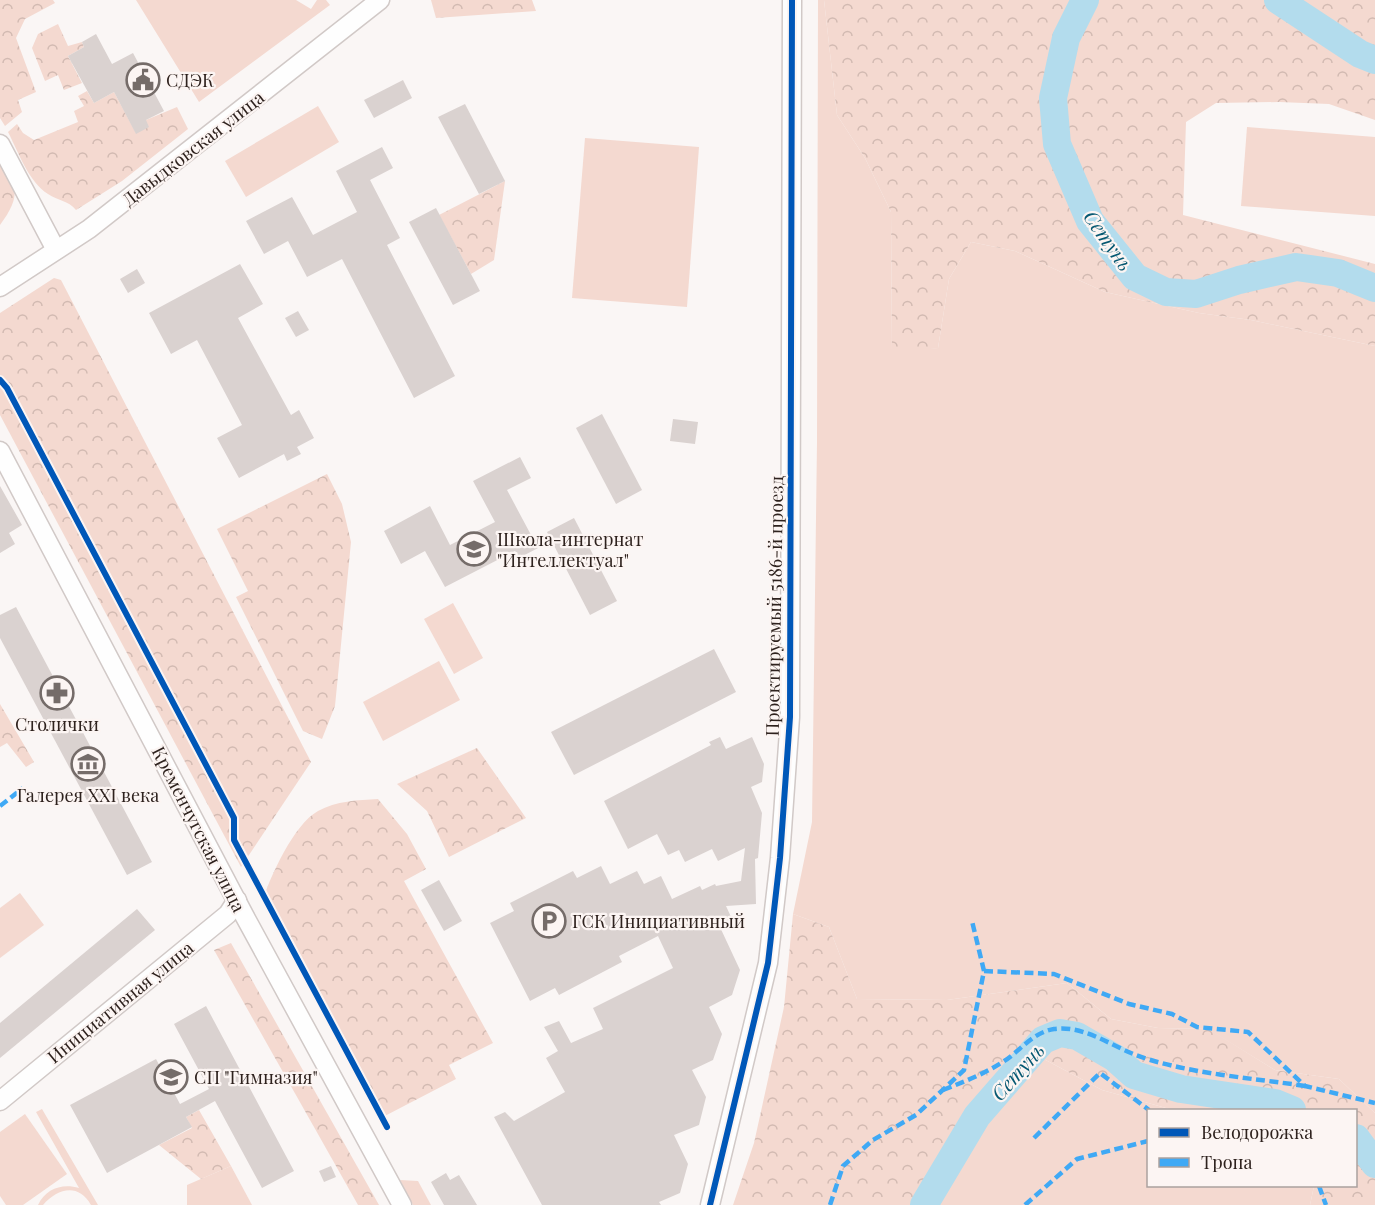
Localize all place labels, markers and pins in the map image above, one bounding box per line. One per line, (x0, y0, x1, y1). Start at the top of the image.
public building icon: СДЭК (125, 62, 161, 98)
place label: СДЭК (166, 68, 214, 92)
place label: Школа-интернат "Интеллектуал" (497, 527, 643, 572)
school or university icon: Школа-интернат "Интеллектуал" (456, 531, 492, 567)
pharmacy icon: Столички (39, 675, 75, 711)
place label: Столички (15, 712, 99, 736)
museum icon: Галерея XXI века (70, 746, 106, 782)
place label: Галерея XXI века (17, 783, 159, 807)
parking icon: ГСК Инициативный (531, 903, 567, 939)
place label: ГСК Инициативный (572, 909, 745, 933)
school or university icon: СП "Гимназия" (153, 1059, 189, 1095)
place label: СП "Гимназия" (194, 1065, 318, 1089)

